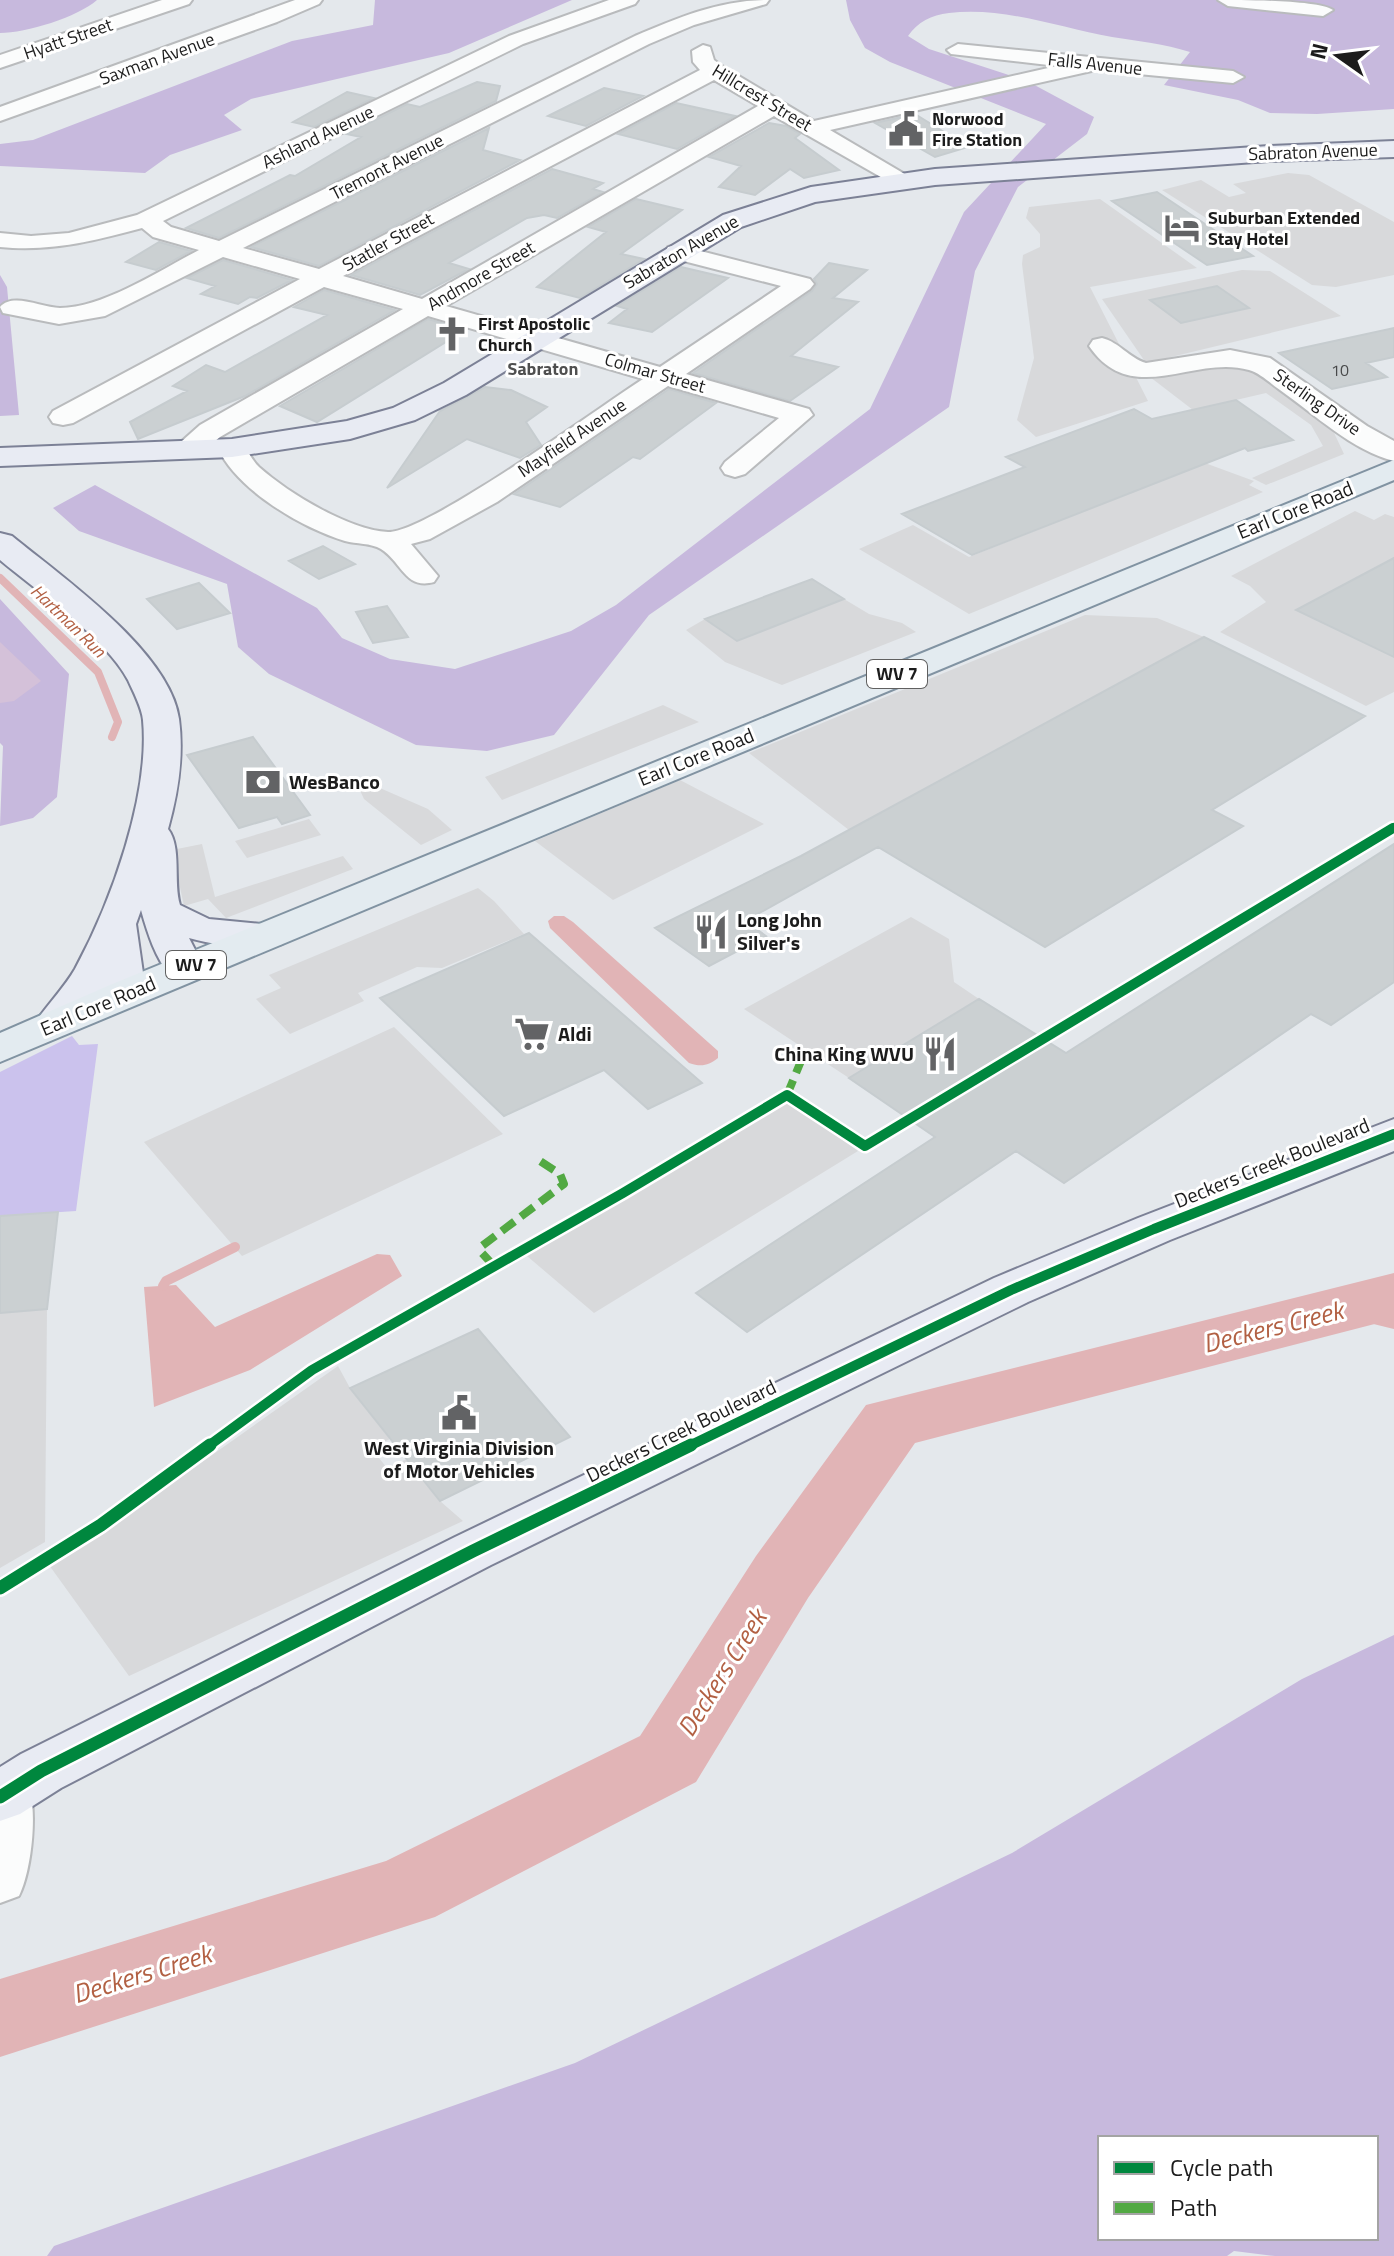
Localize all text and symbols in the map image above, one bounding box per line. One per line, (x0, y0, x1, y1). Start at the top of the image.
street label: Hyatt Street (20, 10, 117, 66)
north arrow (1298, 16, 1378, 96)
street label: Saxman Avenue (95, 25, 218, 92)
text: N (1300, 40, 1337, 63)
street label: Falls Avenue (1046, 45, 1144, 82)
street label: Hillcrest Street (707, 57, 818, 138)
street label: Ashland Avenue (257, 98, 378, 175)
place label: Norwood Fire Station (932, 105, 1022, 153)
public building icon: Norwood Fire Station (887, 110, 925, 148)
street label: Tremont Avenue (325, 126, 448, 207)
street label: Sabraton Avenue (1248, 136, 1378, 167)
place label: Suburban Extended Stay Hotel (1208, 204, 1360, 252)
street label: Statler Street (337, 205, 439, 278)
street label: Sabraton Avenue (618, 208, 743, 296)
hotel icon: Suburban Extended Stay Hotel (1163, 209, 1201, 247)
street label: Andmore Street (422, 234, 540, 317)
place label: First Apostolic Church (478, 310, 590, 358)
church icon: First Apostolic Church (433, 315, 471, 353)
street label: Colmar Street (601, 345, 709, 400)
district label: Sabraton (508, 355, 578, 382)
house number: 10 (1331, 358, 1349, 382)
street label: Sterling Drive (1268, 361, 1367, 442)
street label: Mayfield Avenue (512, 391, 631, 484)
street label: Earl Core Road (1232, 472, 1358, 547)
water label: Hartman Run (25, 578, 113, 664)
road number: WV 7 (867, 660, 927, 688)
street label: Earl Core Road (633, 719, 759, 794)
bank icon: WesBanco (244, 763, 282, 801)
place label: WesBanco (289, 766, 380, 797)
place label: Long John Silver's (737, 904, 822, 958)
restaurant icon: Long John Silver's (692, 913, 730, 951)
road number: WV 7 (166, 951, 226, 979)
street label: Earl Core Road (35, 967, 160, 1044)
supermarket icon: Aldi (513, 1015, 551, 1053)
place label: Aldi (558, 1018, 592, 1049)
restaurant icon: China King WVU (921, 1035, 959, 1073)
place label: China King WVU (774, 1038, 914, 1069)
street label: Deckers Creek Boulevard (1169, 1109, 1374, 1216)
water label: Deckers Creek (1199, 1289, 1350, 1363)
street label: Deckers Creek Boulevard (580, 1371, 781, 1490)
public building icon: West Virginia Division of Motor Vehicles (440, 1394, 478, 1432)
place label: West Virginia Division of Motor Vehicles (364, 1432, 554, 1486)
water label: Deckers Creek (667, 1599, 778, 1744)
water label: Deckers Creek (68, 1933, 219, 2013)
legend (1098, 2136, 1378, 2240)
text: Cycle path (1170, 2149, 1273, 2185)
text: Path (1170, 2189, 1217, 2225)

